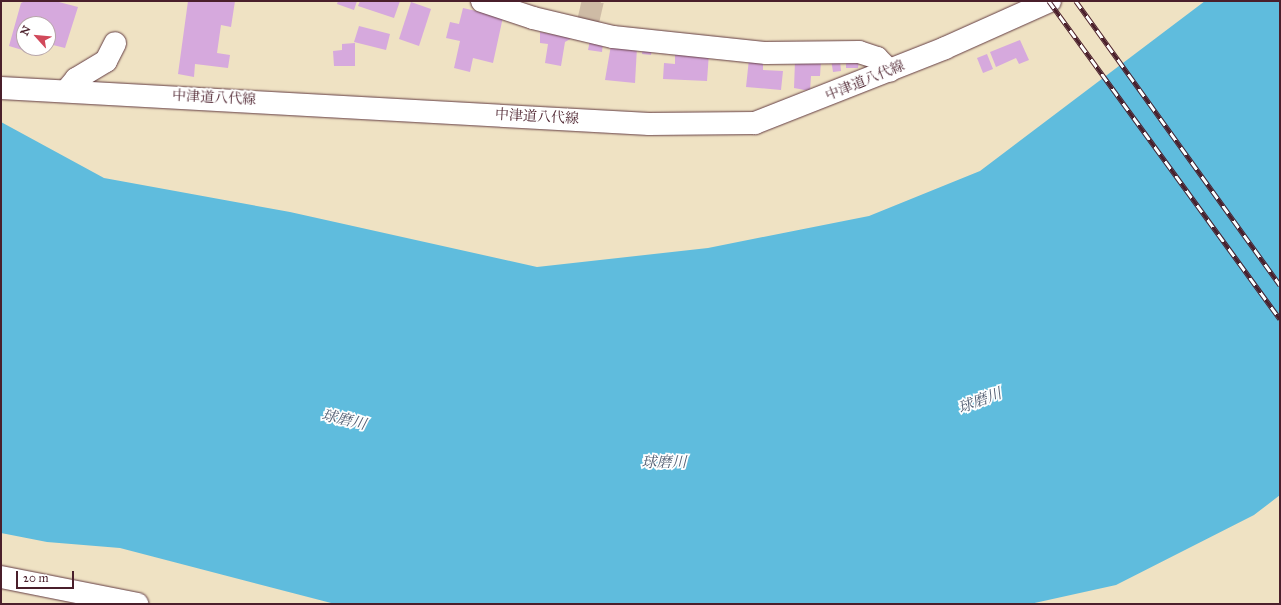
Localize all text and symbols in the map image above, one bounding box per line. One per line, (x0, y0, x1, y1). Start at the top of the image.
north arrow (16, 16, 56, 56)
text: N (18, 24, 34, 38)
street label: 中津道八代線 (823, 57, 907, 105)
street label: 中津道八代線 (172, 87, 256, 109)
street label: 中津道八代線 (495, 106, 579, 128)
water label: 球磨川 (956, 385, 1004, 417)
water label: 球磨川 (320, 406, 368, 434)
water label: 球磨川 (642, 454, 686, 472)
scale bar (18, 563, 76, 589)
text: 20 m (23, 571, 49, 585)

